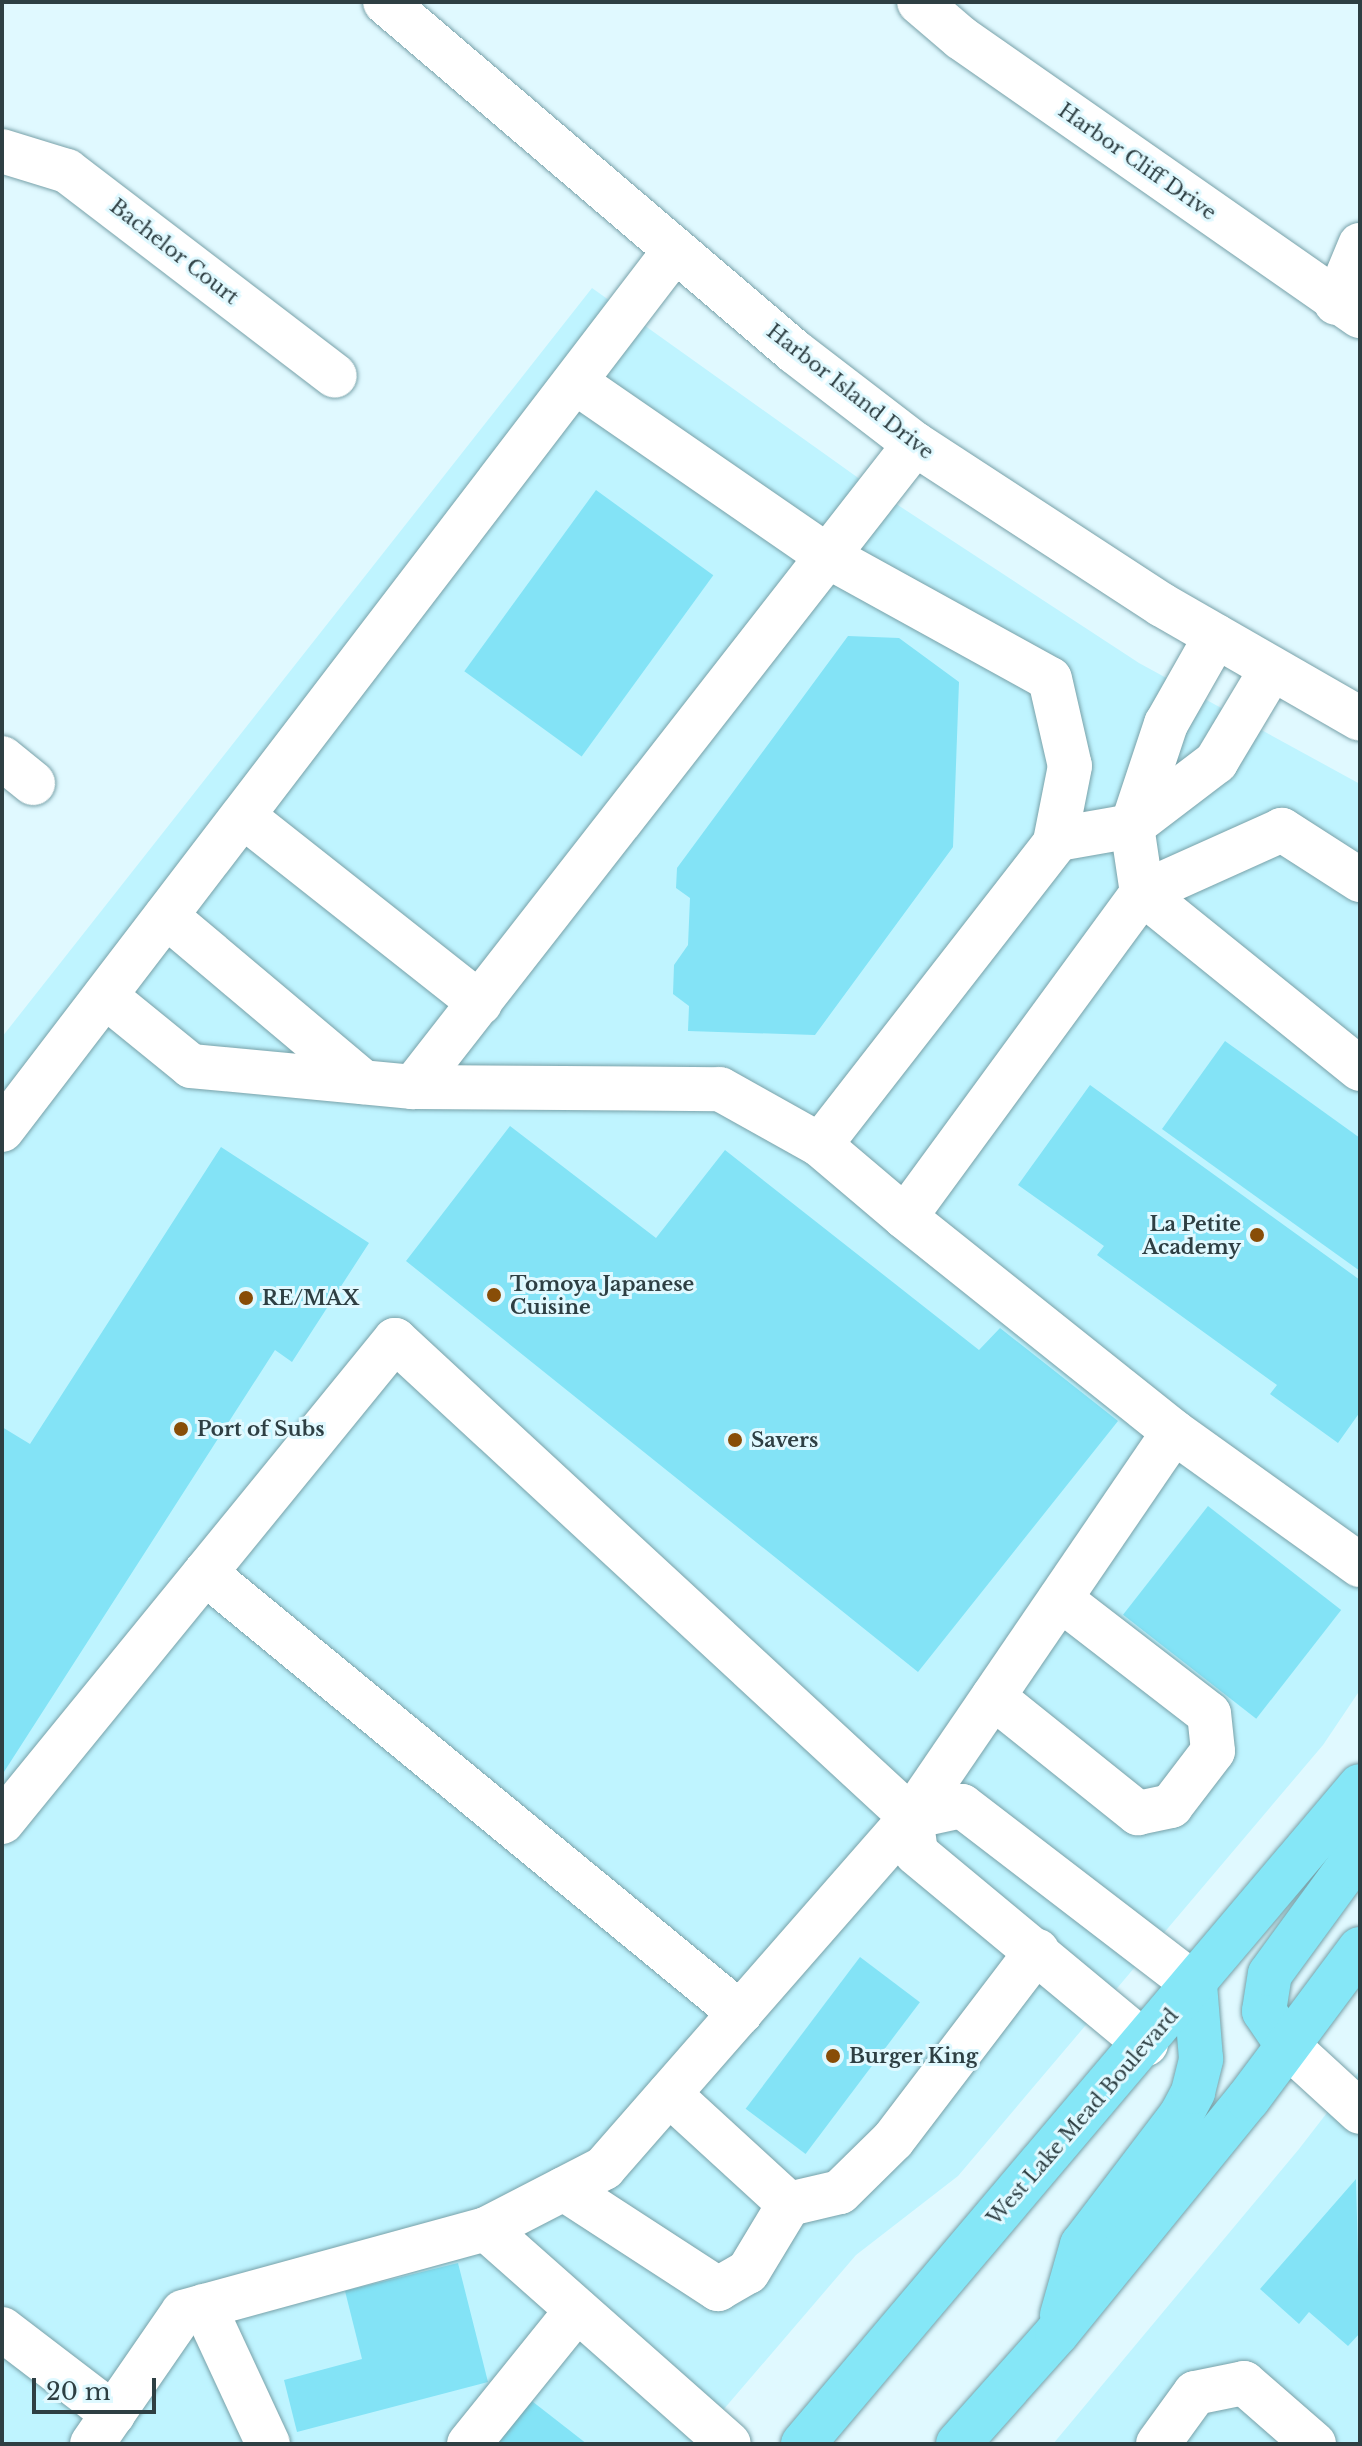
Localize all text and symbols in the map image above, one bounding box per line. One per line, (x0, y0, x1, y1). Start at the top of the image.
street label: Harbor Cliff Drive (1053, 98, 1221, 226)
street label: Bachelor Court (105, 194, 243, 310)
street label: Harbor Island Drive (762, 319, 938, 465)
place label: La Petite Academy (1142, 1212, 1241, 1259)
marker: La Petite Academy (1248, 1226, 1266, 1244)
place label: Tomoya Japanese Cuisine (510, 1272, 694, 1319)
place label: RE/MAX (262, 1286, 359, 1310)
marker: Tomoya Japanese Cuisine (485, 1286, 503, 1304)
marker: RE/MAX (237, 1289, 255, 1307)
place label: Port of Subs (197, 1417, 324, 1441)
marker: Port of Subs (172, 1420, 190, 1438)
place label: Savers (751, 1428, 818, 1452)
marker: Savers (726, 1431, 744, 1449)
street label: West Lake Mead Boulevard (983, 2004, 1183, 2230)
place label: Burger King (849, 2044, 978, 2068)
marker: Burger King (824, 2047, 842, 2065)
scale bar (36, 2362, 160, 2412)
text: 20 m (46, 2377, 111, 2406)

